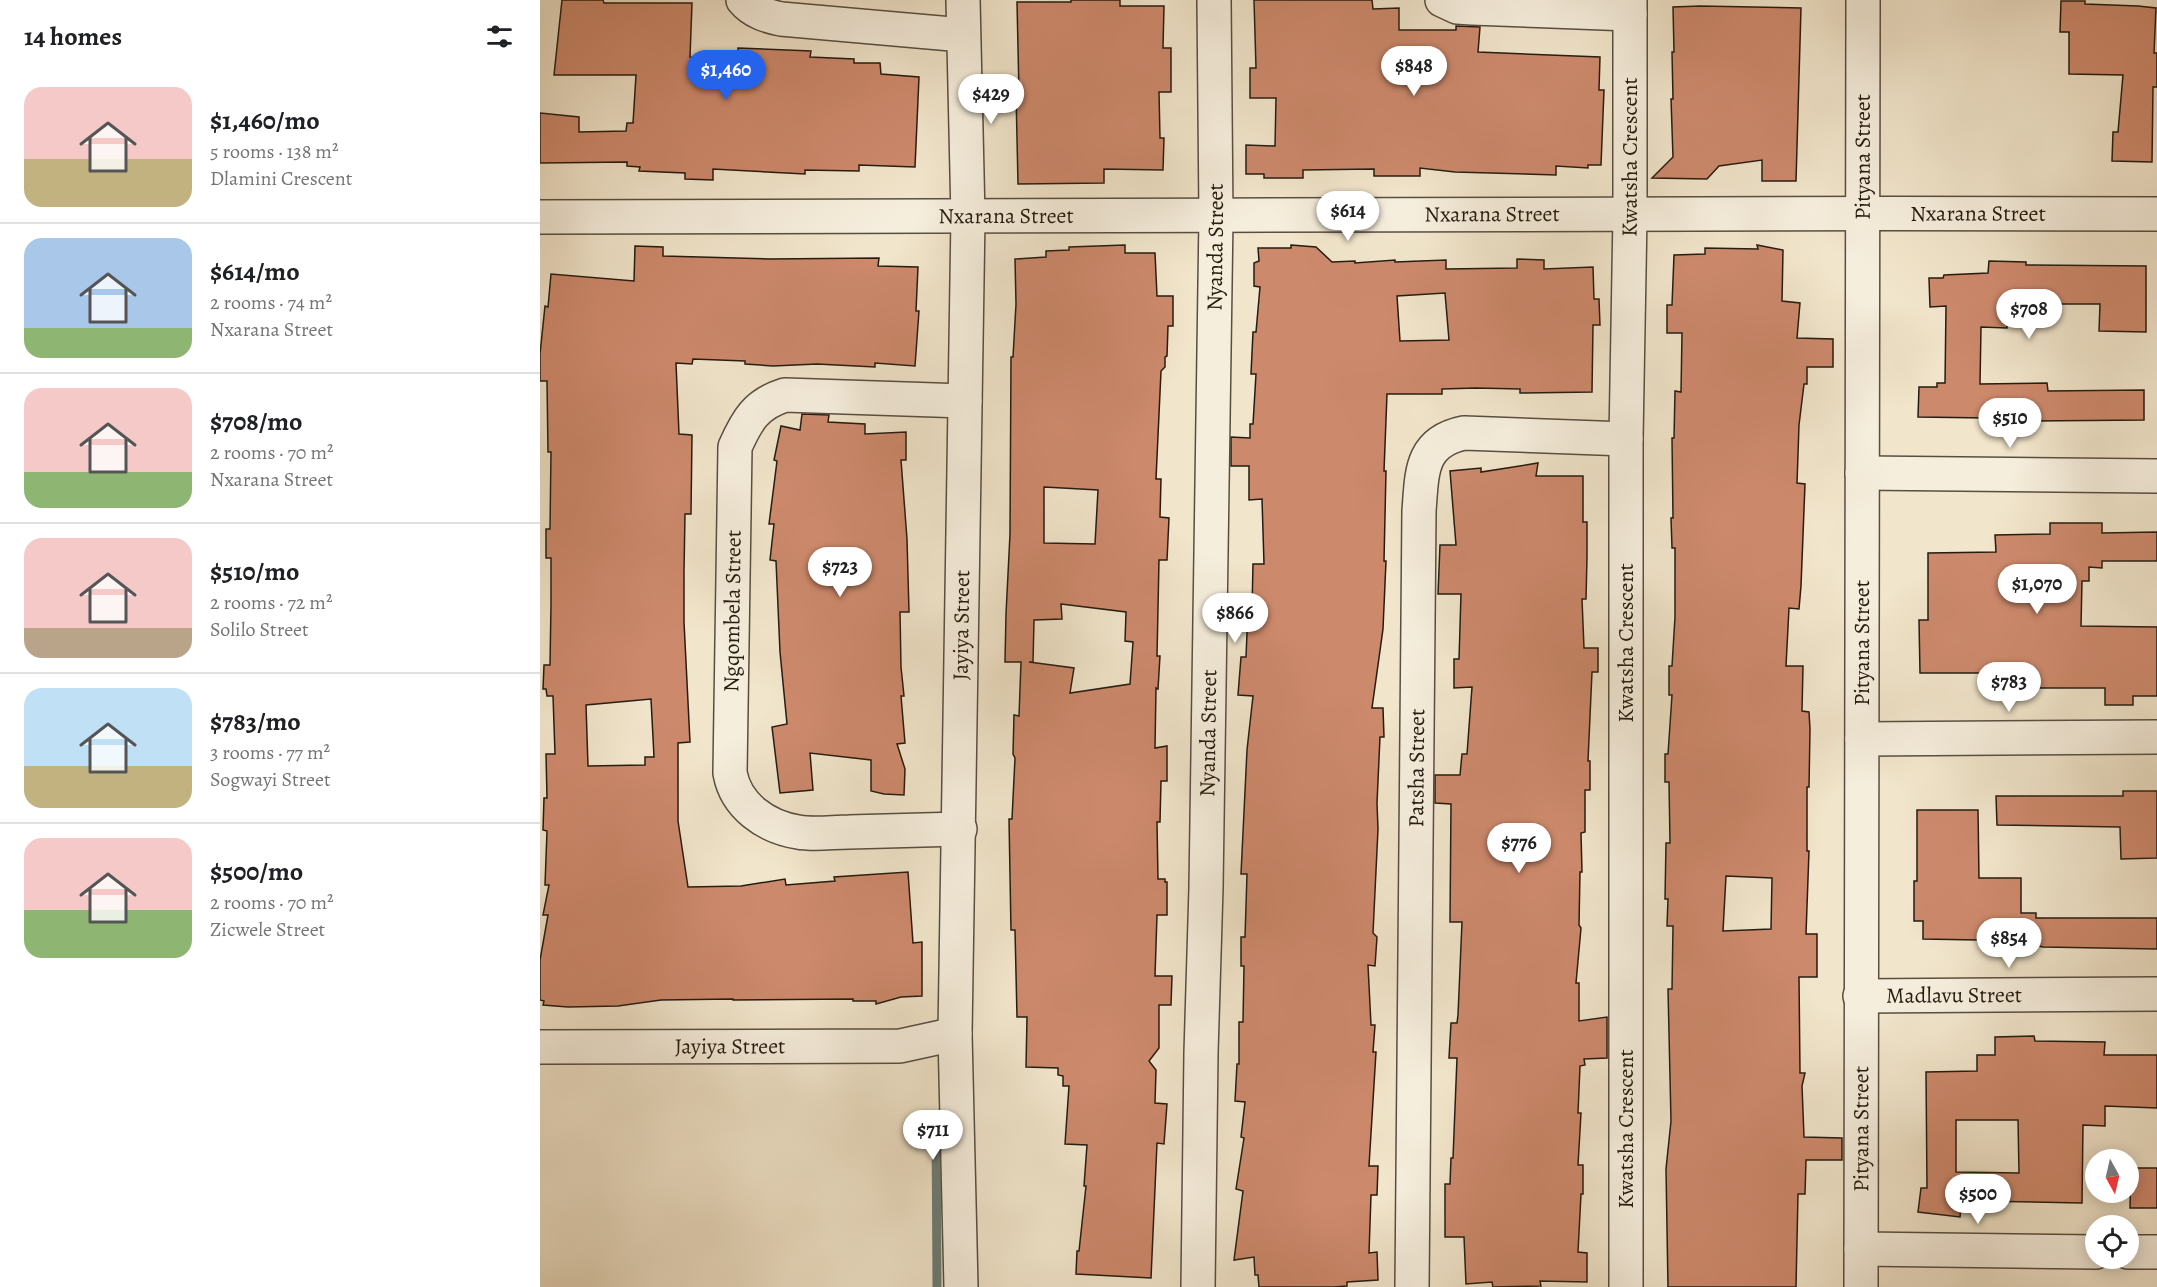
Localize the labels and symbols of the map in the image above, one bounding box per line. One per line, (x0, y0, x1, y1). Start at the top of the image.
pin: $848 (1378, 46, 1450, 97)
pin: $1,460 (677, 50, 775, 101)
pin: $429 (955, 74, 1027, 125)
street label: Kwatsha Crescent (1615, 77, 1645, 237)
street label: Pityana Street (1848, 94, 1878, 220)
street label: Nyanda Street (1200, 183, 1231, 311)
pin: $614 (1312, 191, 1384, 242)
street label: Nxarana Street (1424, 199, 1560, 229)
street label: Nxarana Street (1910, 199, 2046, 229)
street label: Nxarana Street (938, 201, 1074, 231)
pin: $708 (1993, 289, 2065, 340)
pin: $510 (1974, 398, 2046, 449)
street label: Ngqombela Street (716, 530, 749, 692)
pin: $723 (804, 547, 876, 598)
street label: Kwatsha Crescent (1611, 563, 1641, 723)
pin: $1,070 (1988, 564, 2086, 615)
street label: Jayiya Street (946, 570, 977, 681)
street label: Pityana Street (1847, 580, 1877, 706)
pin: $866 (1199, 593, 1271, 644)
pin: $783 (1973, 662, 2045, 713)
street label: Nyanda Street (1192, 669, 1224, 797)
street label: Patsha Street (1401, 709, 1432, 827)
pin: $776 (1483, 823, 1555, 874)
pin: $854 (1973, 918, 2045, 969)
street label: Madlavu Street (1886, 980, 2022, 1011)
street label: Jayiya Street (675, 1031, 785, 1062)
street label: Kwatsha Crescent (1611, 1049, 1641, 1209)
street label: Pityana Street (1846, 1066, 1876, 1192)
pin: $711 (897, 1110, 969, 1161)
north arrow (2085, 1149, 2139, 1203)
pin: $500 (1942, 1174, 2014, 1225)

